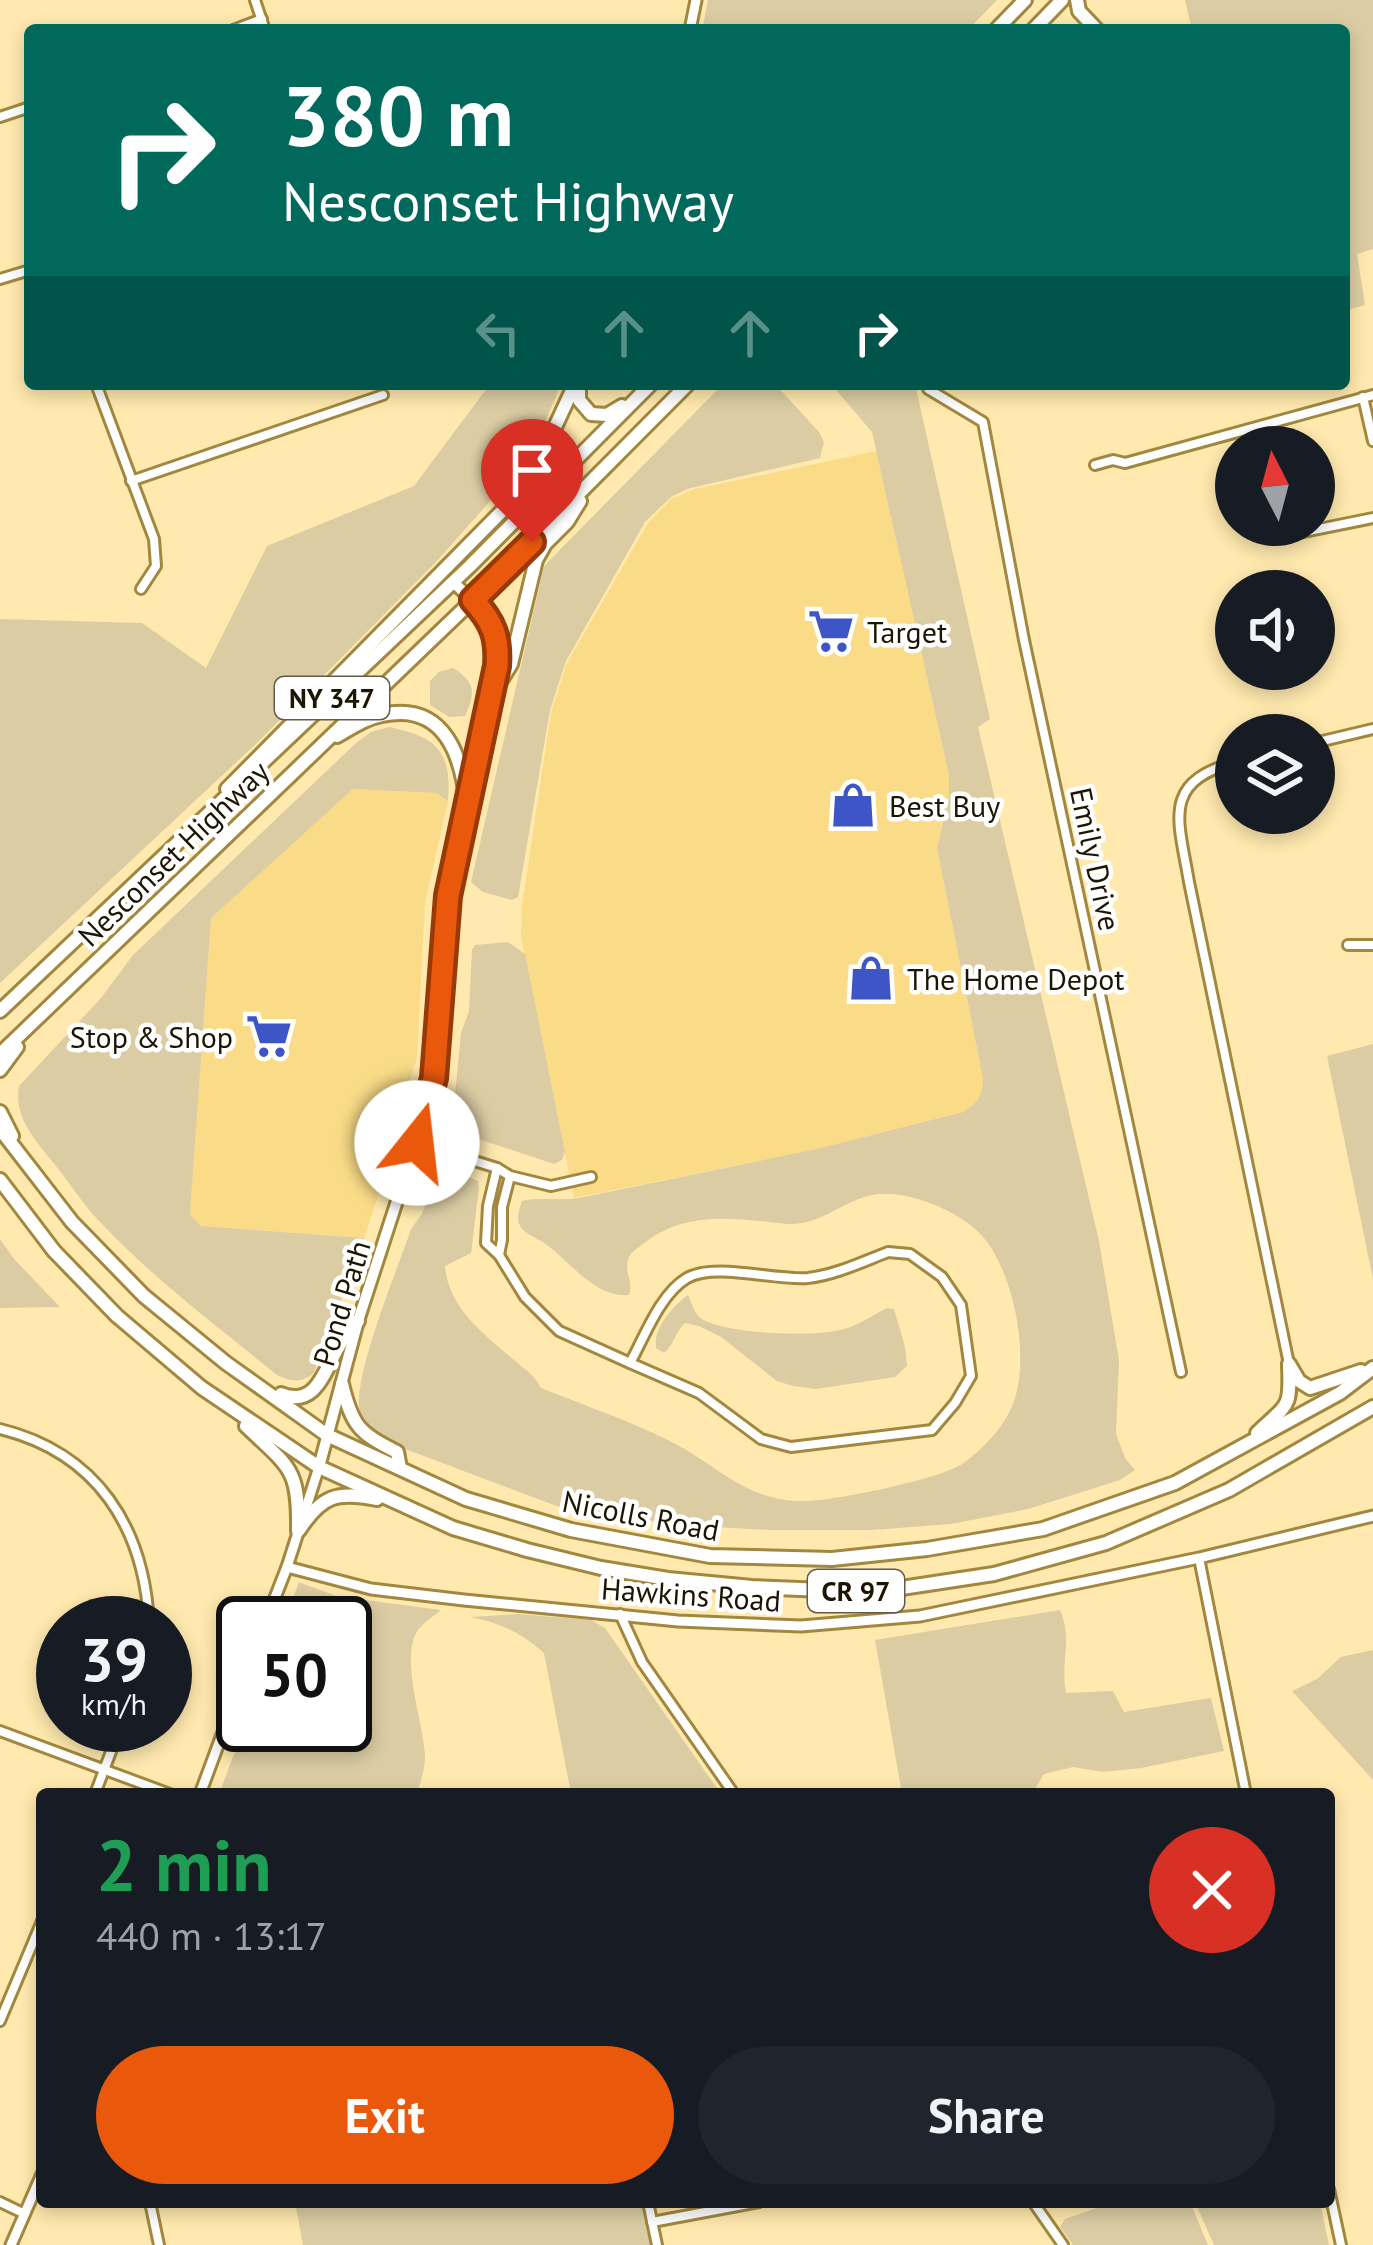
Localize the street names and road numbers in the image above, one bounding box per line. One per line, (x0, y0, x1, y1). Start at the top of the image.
road number: NY 347 (275, 677, 389, 719)
street label: Nesconset Highway (69, 752, 277, 954)
street label: Emily Drive (1062, 784, 1130, 934)
street label: Pond Path (303, 1235, 379, 1371)
street label: Nicolls Road (559, 1481, 723, 1549)
street label: Hawkins Road (600, 1568, 782, 1620)
road number: CR 97 (808, 1570, 904, 1612)

